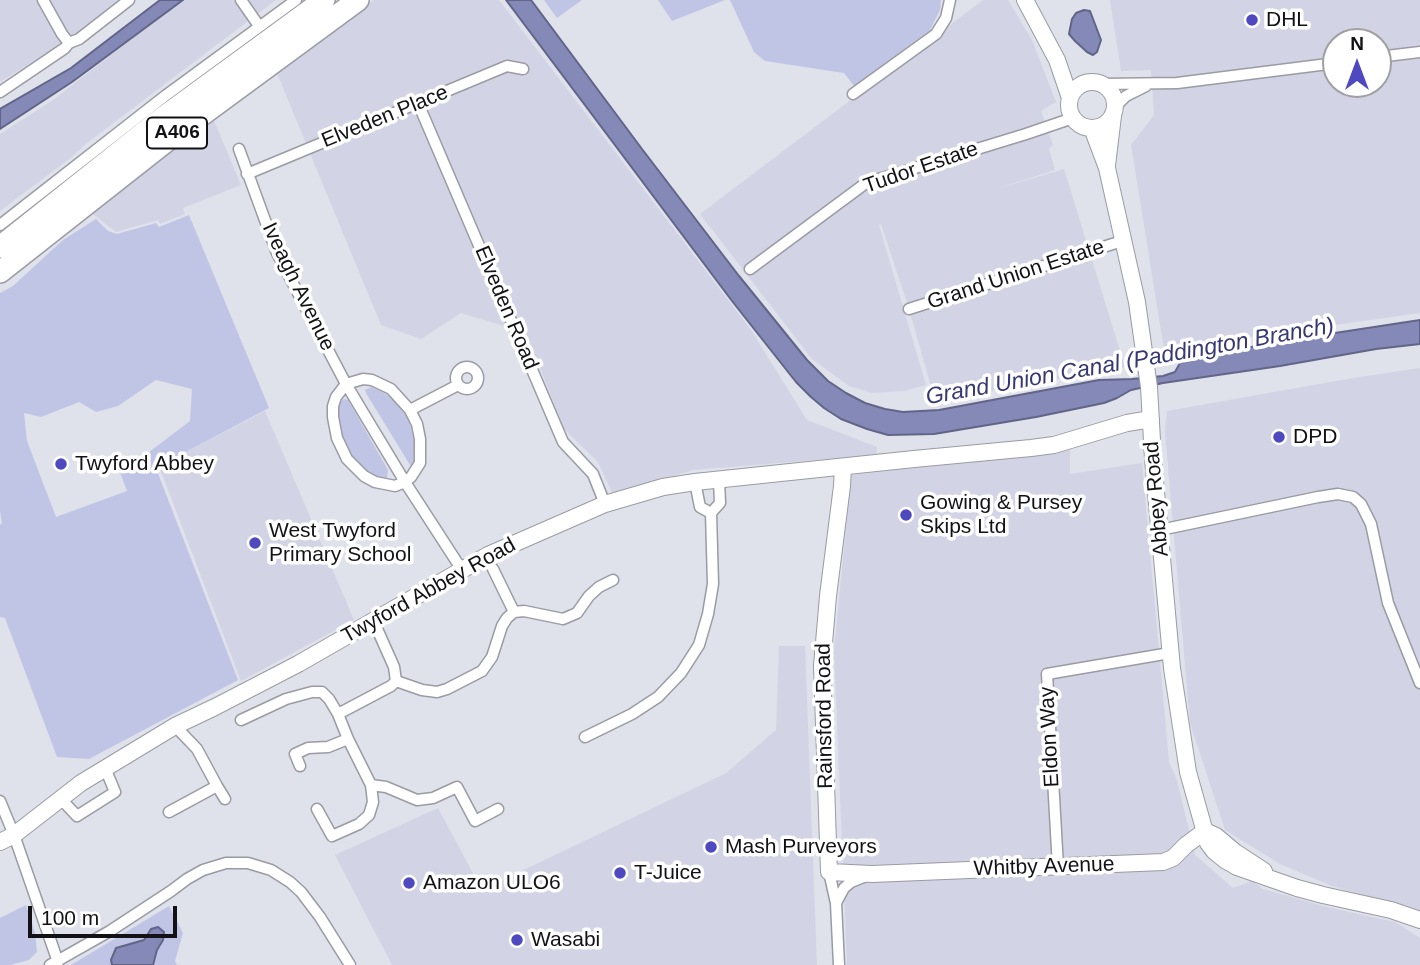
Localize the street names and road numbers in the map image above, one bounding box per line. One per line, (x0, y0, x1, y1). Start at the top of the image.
street label: Elveden Place (318, 80, 452, 154)
road number: A406 (147, 118, 207, 148)
street label: Tudor Estate (860, 137, 982, 199)
street label: Iveagh Avenue (256, 219, 340, 355)
street label: Grand Union Estate (924, 235, 1108, 315)
street label: Elveden Road (469, 242, 543, 374)
street label: Abbey Road (1139, 440, 1175, 558)
street label: Twyford Abbey Road (338, 533, 520, 649)
street label: Rainsford Road (811, 643, 839, 789)
street label: Eldon Way (1035, 686, 1065, 788)
street label: Whitby Avenue (973, 852, 1115, 882)

